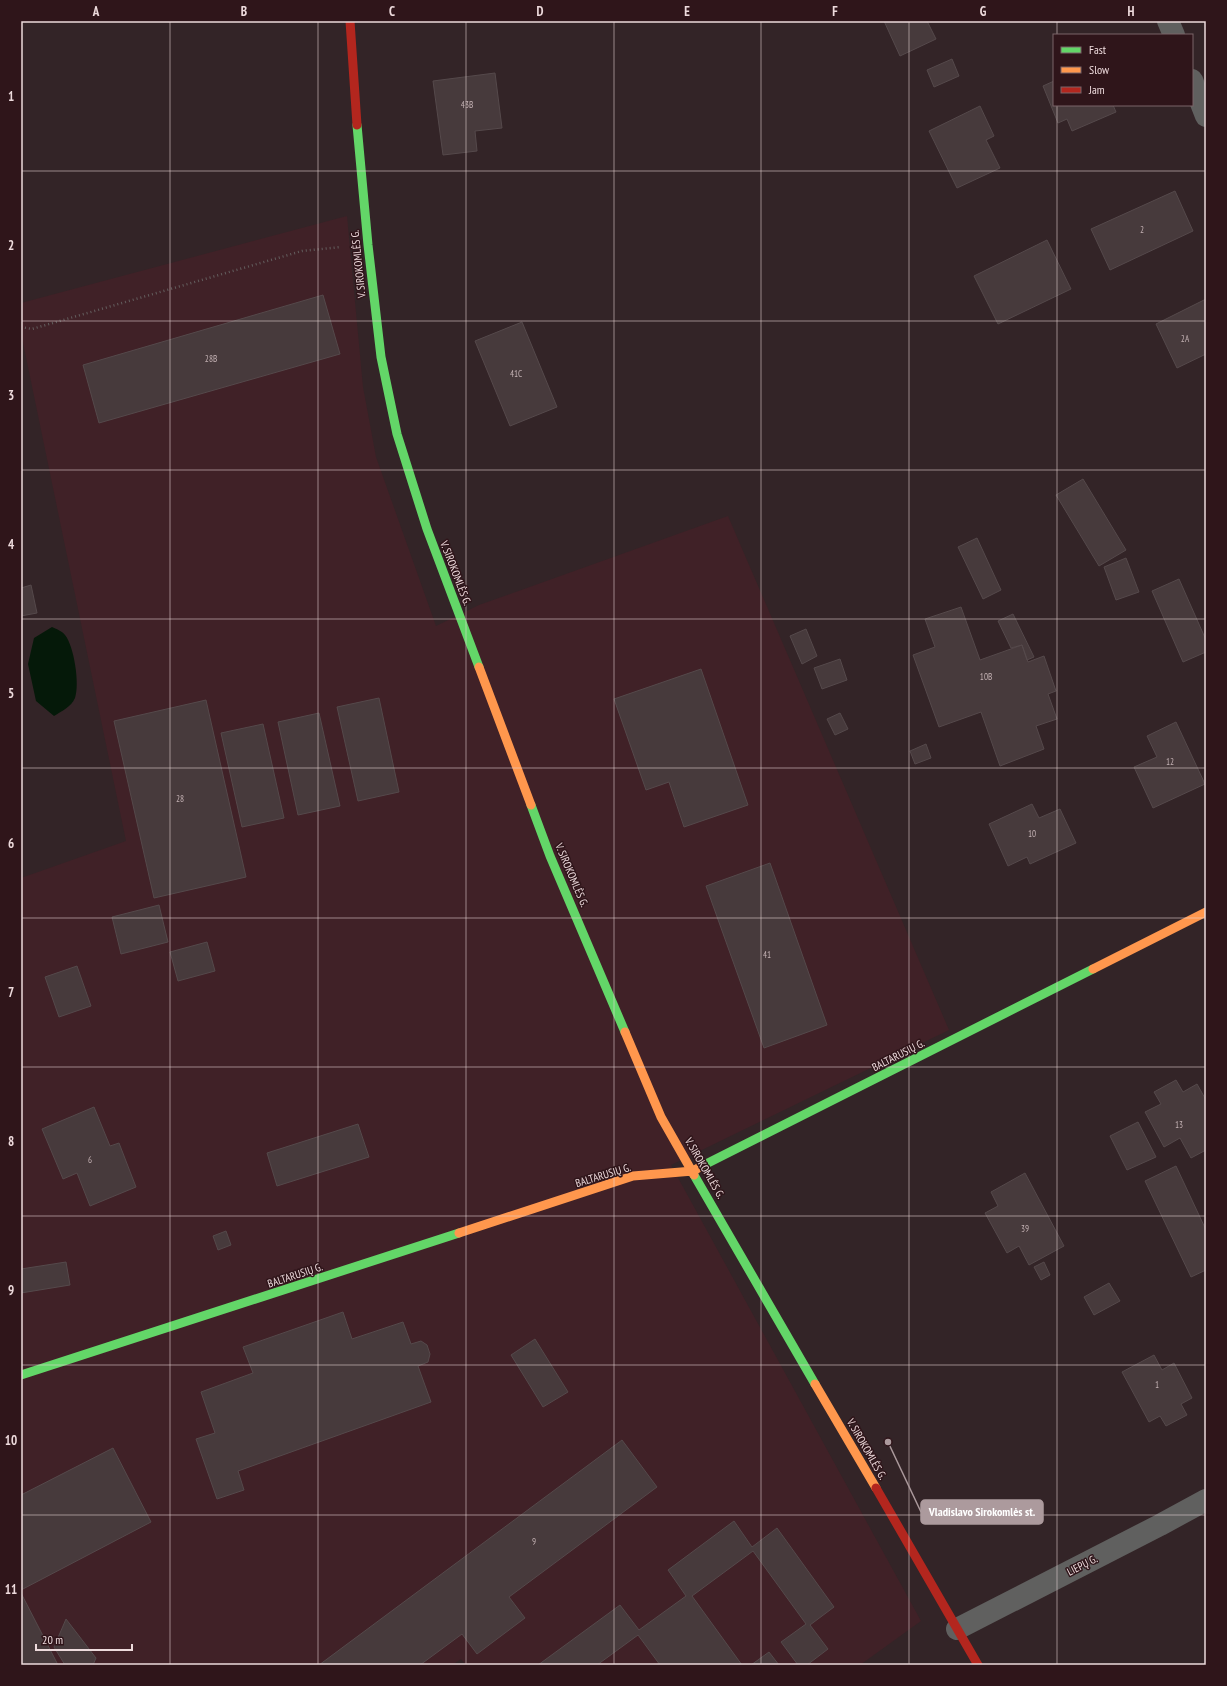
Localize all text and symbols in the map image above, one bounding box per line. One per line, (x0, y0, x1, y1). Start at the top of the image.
text: A (92, 3, 100, 20)
text: B (241, 3, 247, 20)
text: C (389, 3, 395, 20)
text: D (537, 3, 544, 20)
text: E (684, 3, 690, 20)
text: F (832, 3, 838, 20)
text: G (980, 3, 987, 20)
text: H (1128, 3, 1135, 20)
legend (1053, 34, 1193, 106)
text: Fast (1089, 42, 1107, 57)
text: Slow (1089, 62, 1110, 77)
text: Jam (1088, 82, 1105, 97)
text: 1 (8, 88, 14, 105)
house number: 43B (461, 99, 473, 110)
house number: 2 (1140, 224, 1144, 235)
street label: V. SIROKOMLĖS G. (347, 229, 369, 300)
text: 2 (8, 237, 14, 254)
house number: 2A (1181, 333, 1190, 344)
house number: 28B (205, 353, 217, 364)
house number: 41C (510, 368, 522, 379)
text: 3 (8, 387, 14, 404)
text: 4 (8, 536, 15, 553)
street label: V. SIROKOMLĖS G. (437, 538, 475, 607)
house number: 10B (980, 671, 992, 682)
text: 5 (8, 685, 14, 702)
house number: 12 (1166, 756, 1174, 767)
house number: 28 (176, 793, 184, 804)
house number: 10 (1028, 828, 1036, 839)
text: 6 (8, 835, 14, 852)
street label: V. SIROKOMLĖS G. (552, 840, 592, 909)
house number: 41 (763, 949, 771, 960)
text: 7 (8, 984, 14, 1001)
street label: BALTARUSIŲ G. (869, 1036, 927, 1074)
house number: 13 (1175, 1119, 1183, 1130)
text: 8 (8, 1133, 14, 1150)
street label: V. SIROKOMLĖS G. (681, 1134, 728, 1201)
house number: 6 (88, 1154, 92, 1165)
street label: BALTARUSIŲ G. (574, 1160, 632, 1190)
house number: 39 (1021, 1223, 1029, 1234)
street label: BALTARUSIŲ G. (266, 1260, 324, 1290)
text: 9 (8, 1282, 14, 1299)
house number: 1 (1155, 1379, 1159, 1390)
street label: V. SIROKOMLĖS G. (843, 1415, 890, 1482)
text: 10 (5, 1432, 17, 1449)
callout: Vladislavo Sirokomlės st. (921, 1500, 1043, 1524)
text: Vladislavo Sirokomlės st. (928, 1504, 1036, 1519)
house number: 9 (532, 1536, 536, 1547)
street label: LIEPŲ G. (1064, 1551, 1100, 1579)
text: 11 (5, 1581, 17, 1598)
scale bar (36, 1626, 132, 1652)
text: 20 m (42, 1632, 63, 1647)

